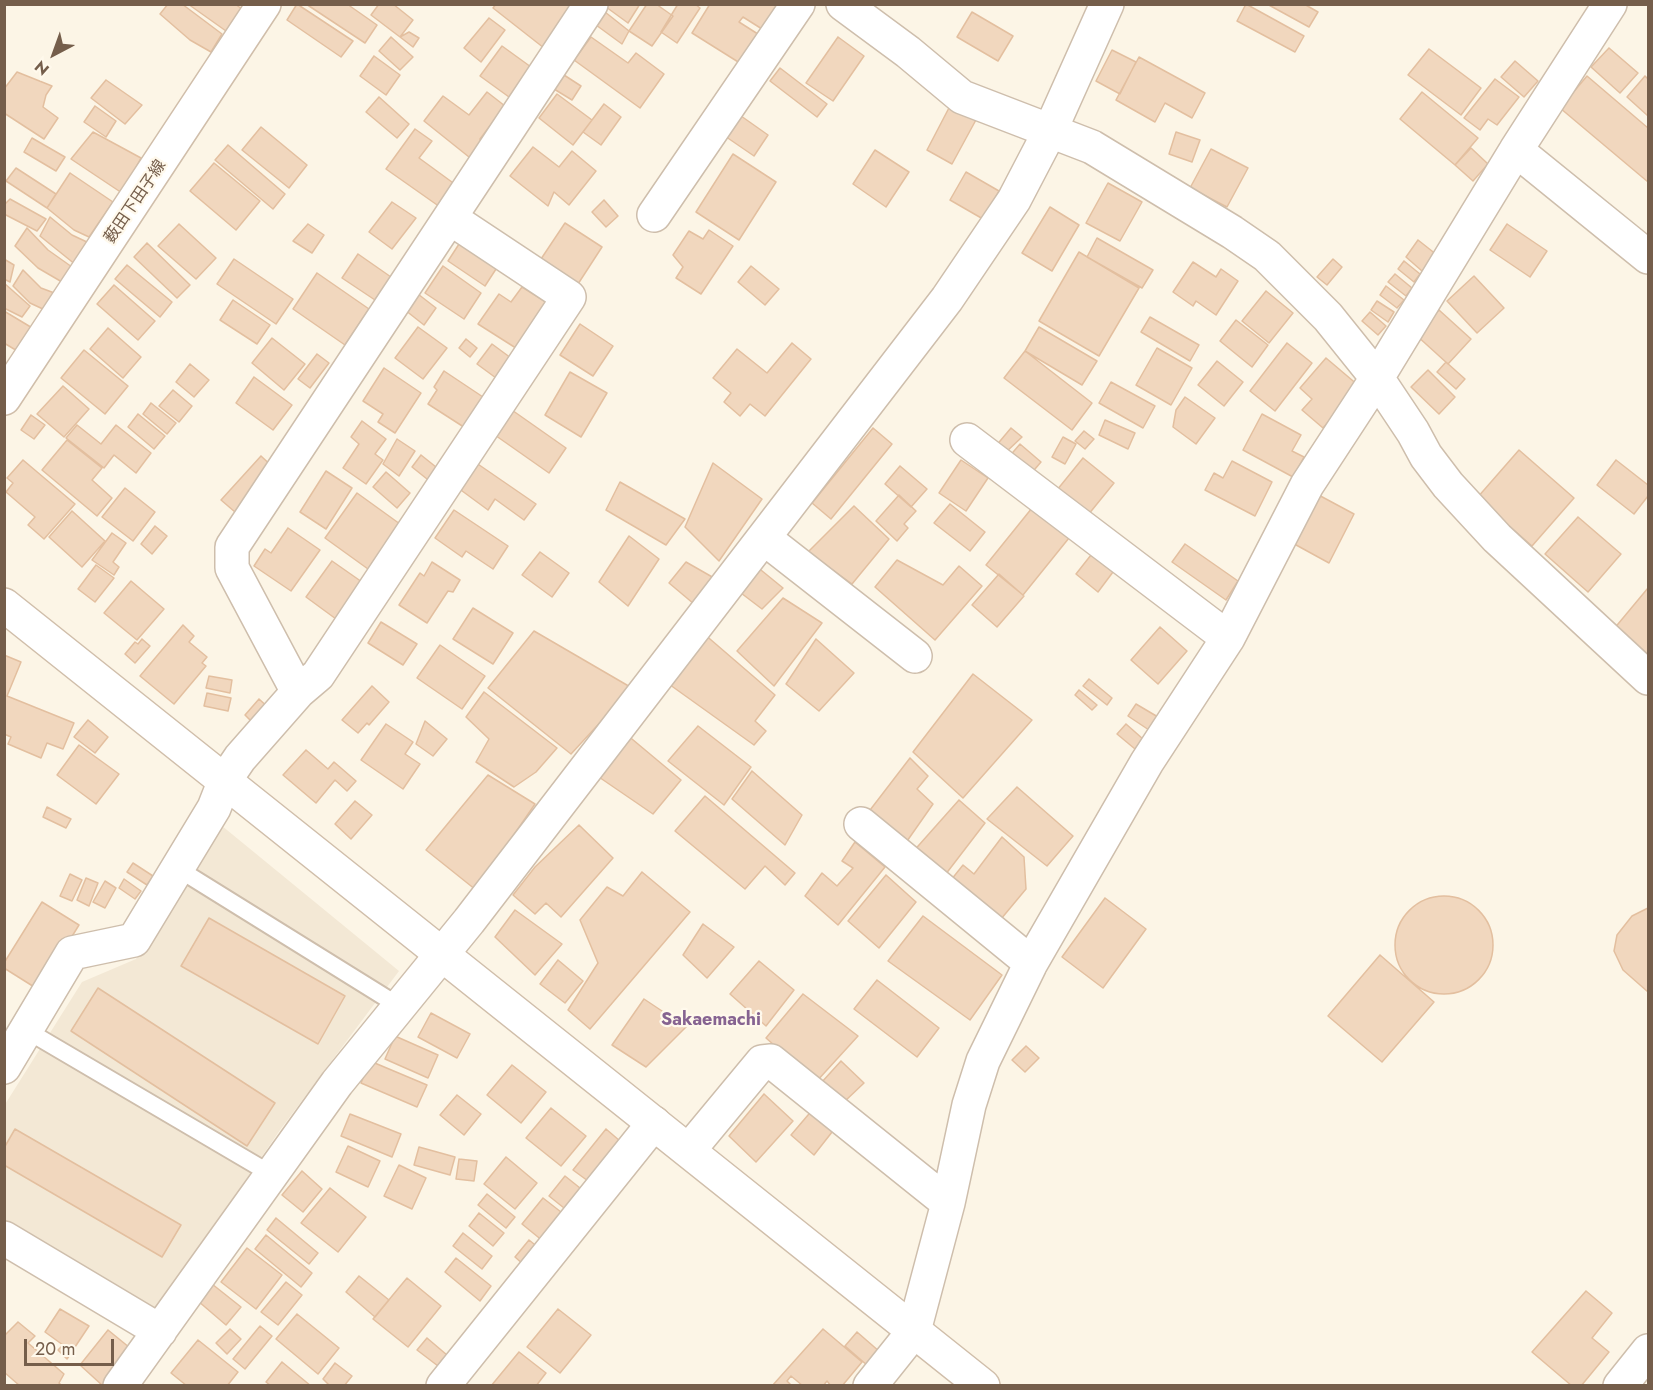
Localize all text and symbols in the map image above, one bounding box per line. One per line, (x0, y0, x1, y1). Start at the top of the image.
north arrow (24, 24, 84, 84)
text: N (30, 55, 54, 81)
street label: 薮田下田子線 (101, 157, 171, 247)
district label: Sakaemachi (661, 1010, 761, 1032)
scale bar (27, 1327, 117, 1365)
text: 20 m (35, 1336, 75, 1362)

